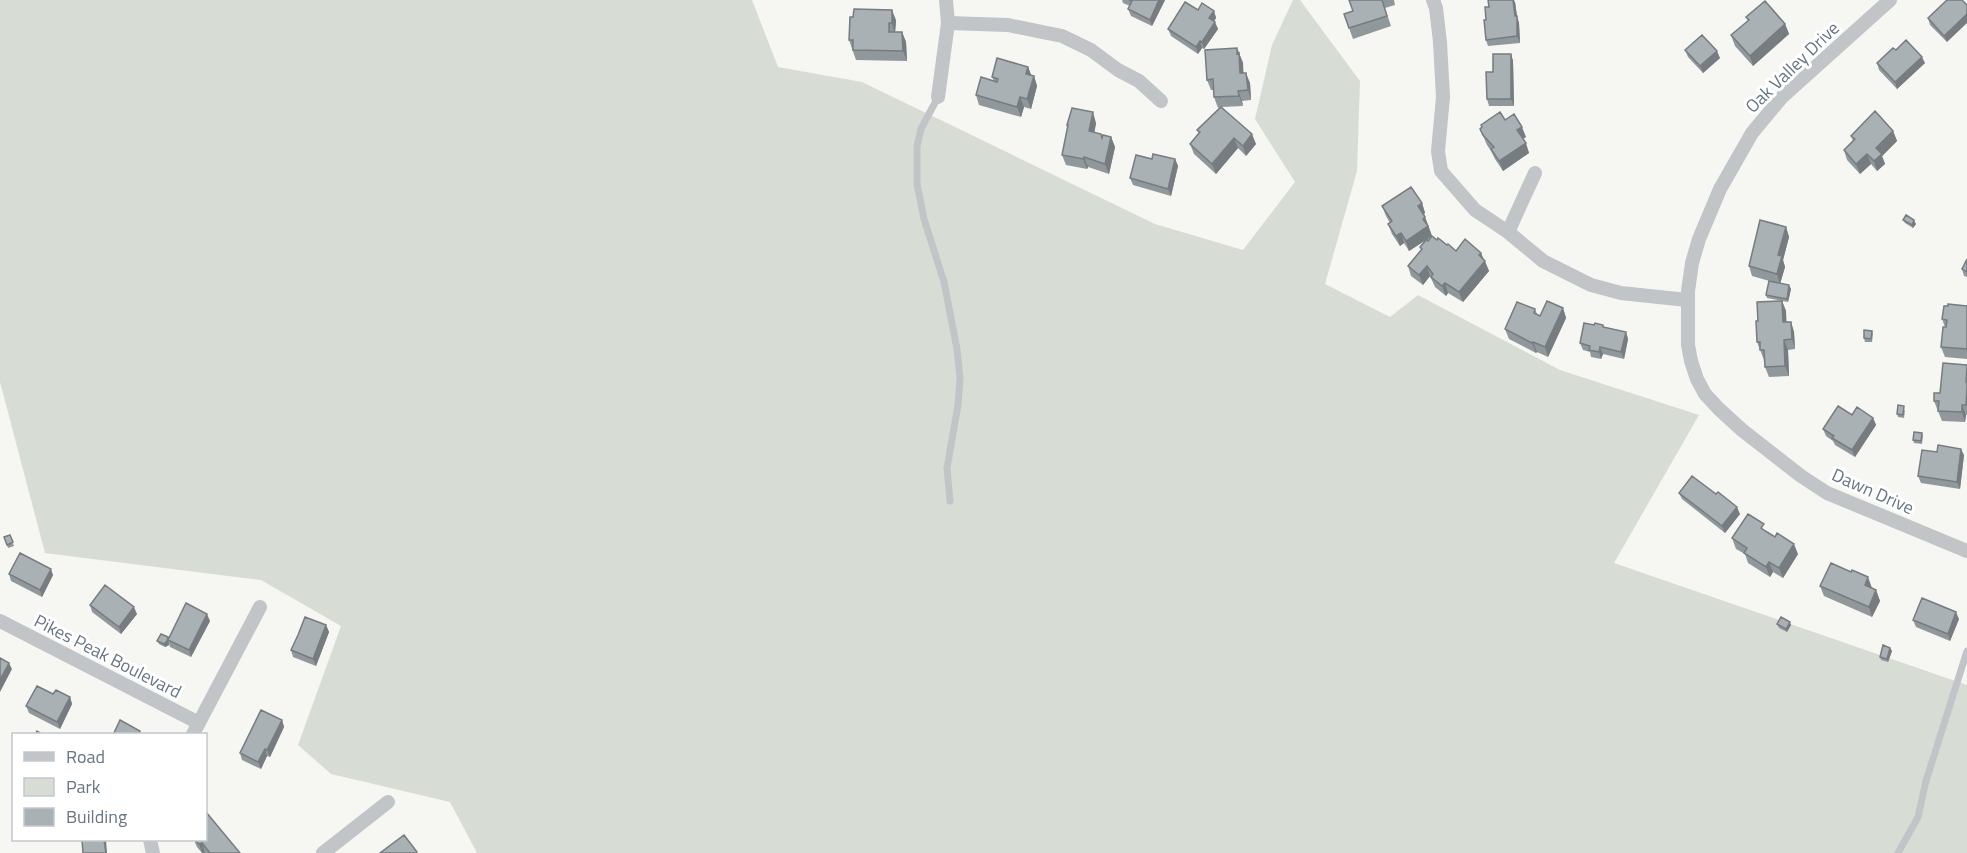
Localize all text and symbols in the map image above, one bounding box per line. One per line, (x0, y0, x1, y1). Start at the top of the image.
street label: Oak Valley Drive (1739, 15, 1845, 119)
street label: Dawn Drive (1828, 461, 1918, 521)
street label: Pikes Peak Boulevard (30, 607, 186, 705)
legend (12, 733, 207, 841)
text: Road (66, 743, 105, 770)
text: Park (66, 773, 101, 800)
text: Building (66, 803, 127, 830)

